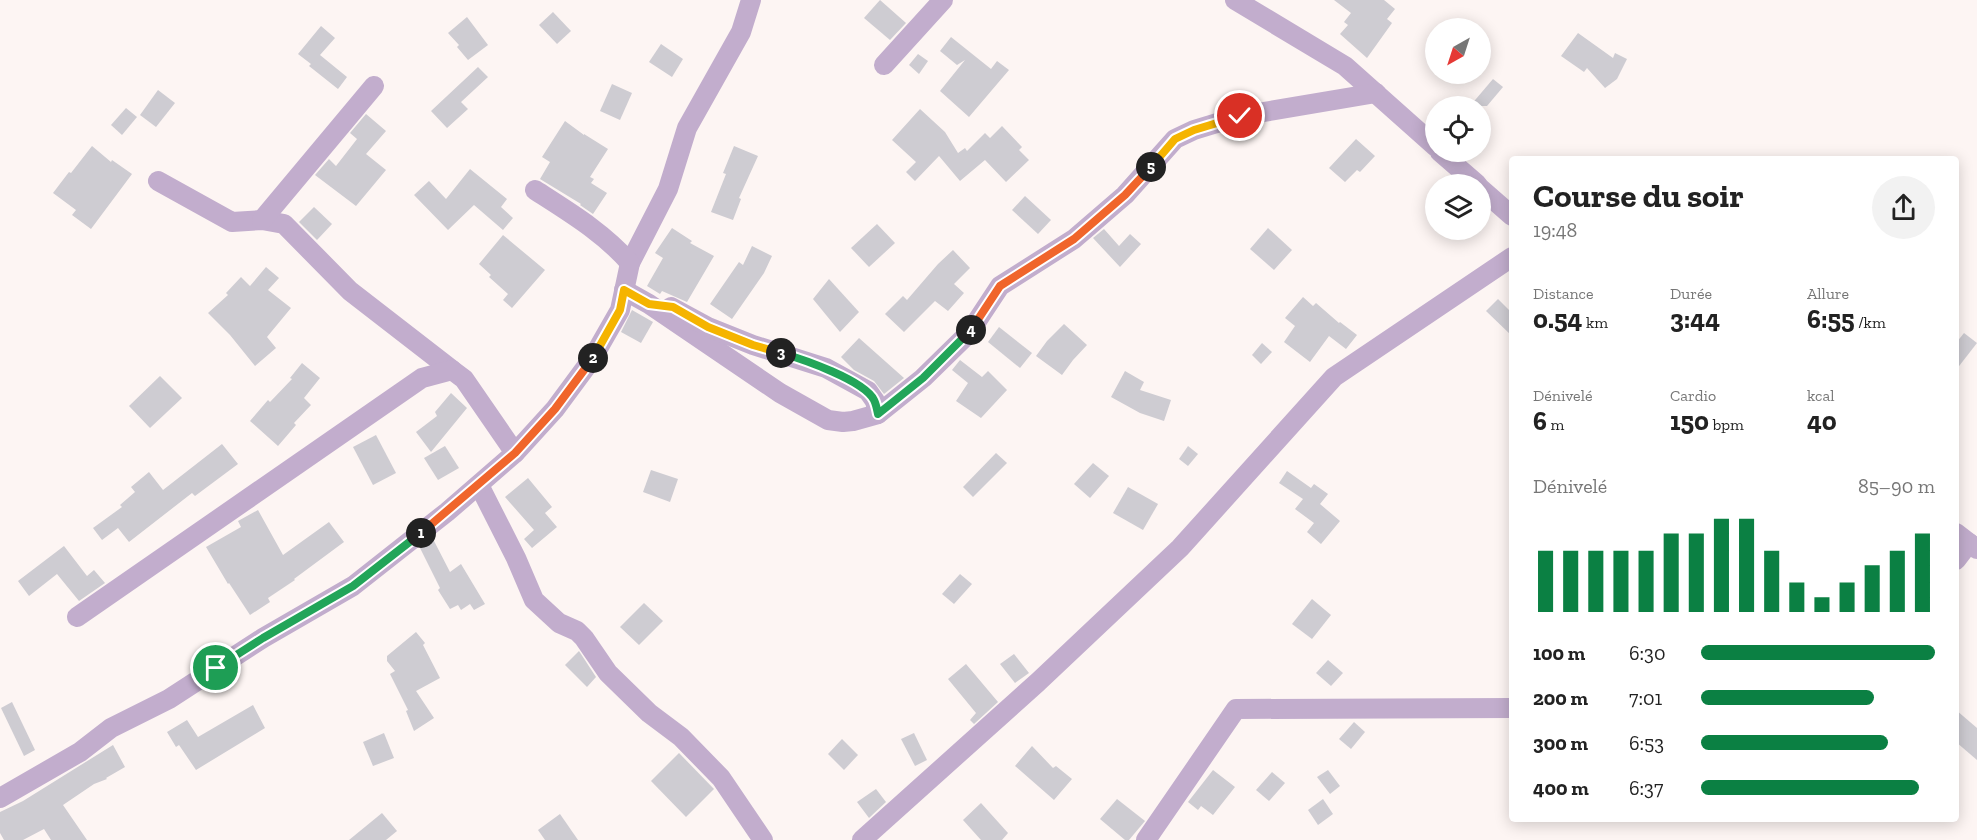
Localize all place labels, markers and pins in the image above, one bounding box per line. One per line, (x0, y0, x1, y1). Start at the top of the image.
pin (1214, 90, 1265, 141)
pin: 5 (1136, 152, 1166, 182)
pin: 4 (956, 315, 986, 345)
pin: 3 (766, 338, 796, 368)
pin: 2 (578, 343, 608, 373)
pin: 1 (406, 518, 436, 548)
pin (190, 642, 241, 693)

